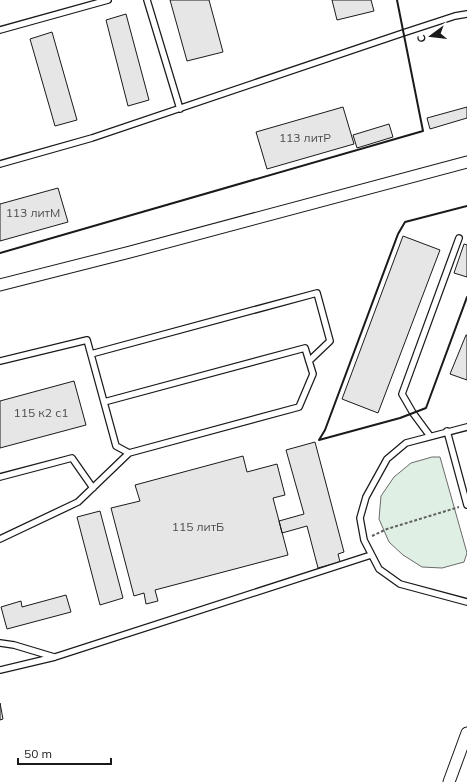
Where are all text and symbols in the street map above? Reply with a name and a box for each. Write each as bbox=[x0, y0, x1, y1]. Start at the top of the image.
north arrow bbox=[411, 16, 451, 56]
text: С bbox=[413, 33, 429, 44]
house number: 113 литР bbox=[279, 130, 331, 145]
house number: 113 литМ bbox=[6, 205, 60, 220]
house number: 115 к2 с1 bbox=[14, 405, 68, 420]
house number: 115 литБ bbox=[172, 519, 224, 534]
scale bar bbox=[18, 740, 111, 766]
text: 50 m bbox=[24, 746, 52, 761]

